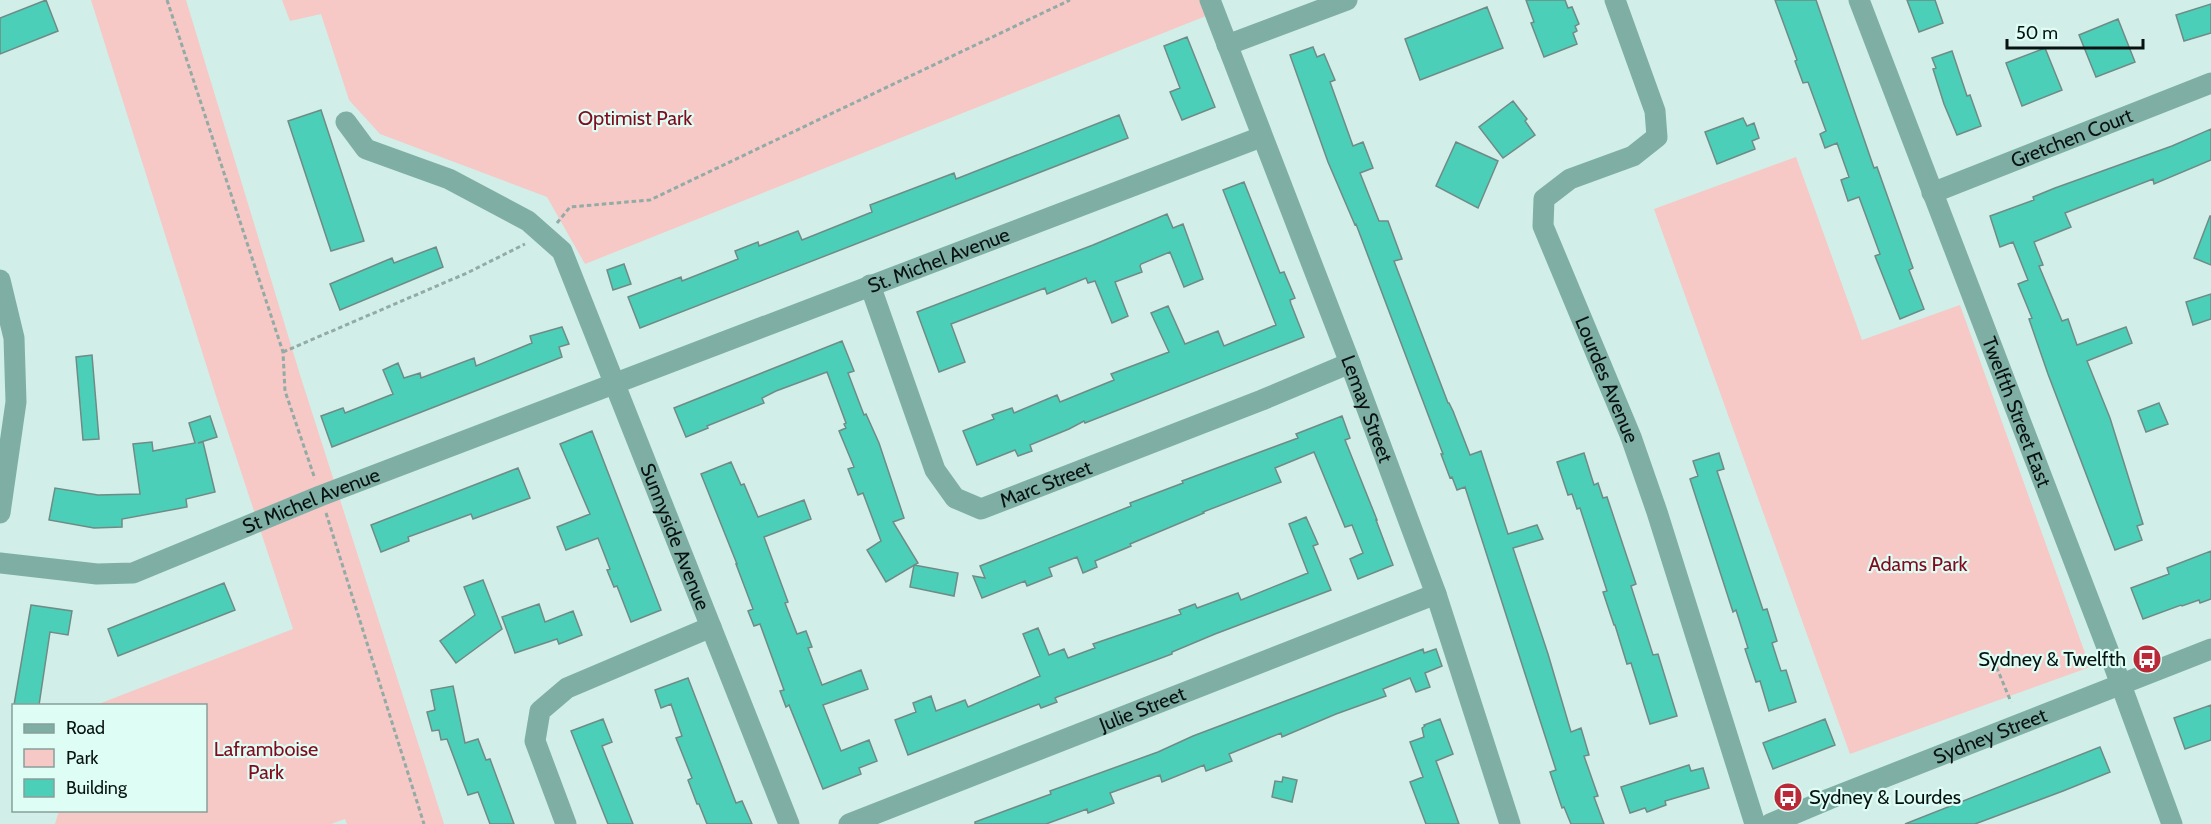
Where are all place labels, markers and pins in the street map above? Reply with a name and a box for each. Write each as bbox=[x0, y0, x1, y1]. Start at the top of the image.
bus stop icon: Sydney & Twelfth bbox=[2131, 643, 2163, 675]
place label: Sydney & Twelfth bbox=[1978, 647, 2126, 671]
bus stop icon: Sydney & Lourdes bbox=[1772, 781, 1804, 813]
place label: Sydney & Lourdes bbox=[1809, 785, 1961, 809]

